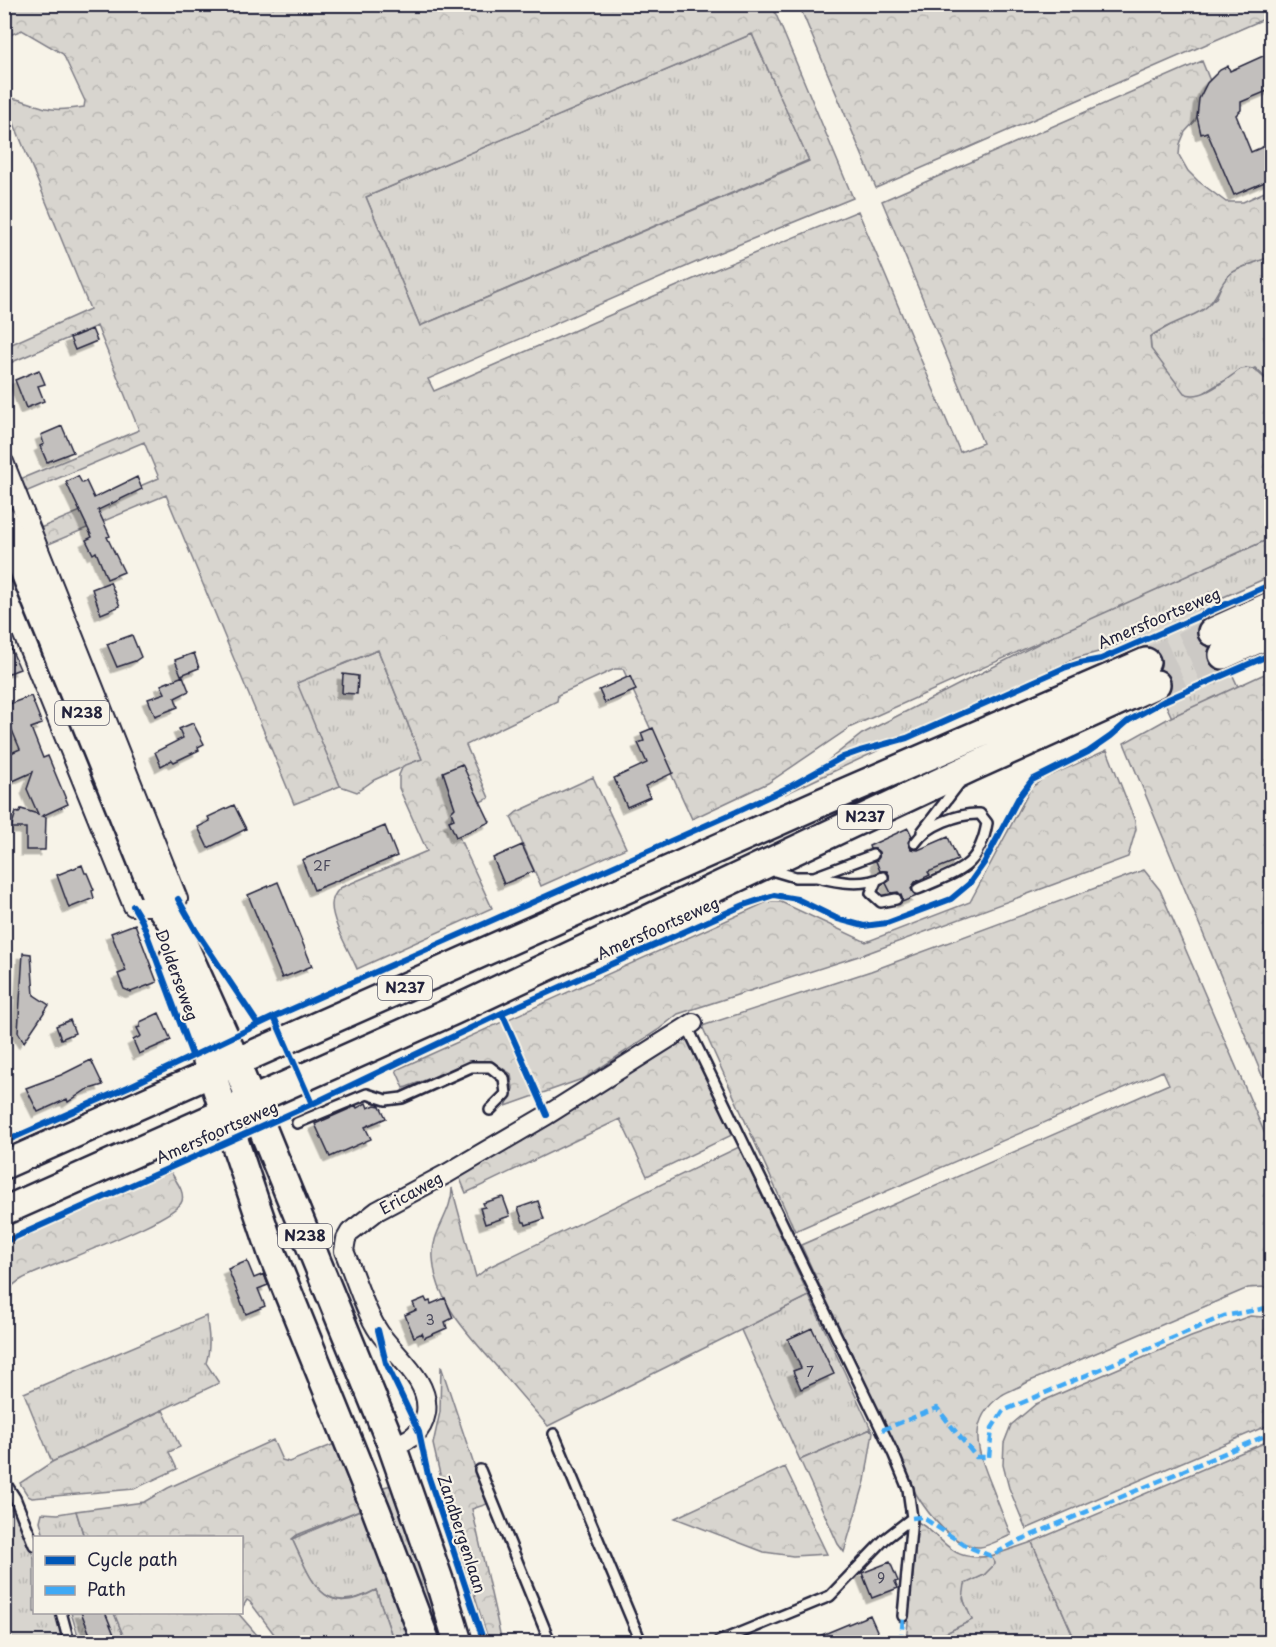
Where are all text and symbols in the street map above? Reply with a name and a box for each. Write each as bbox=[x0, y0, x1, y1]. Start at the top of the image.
street label: Amersfoortseweg bbox=[1093, 580, 1224, 654]
road number: N238 bbox=[55, 701, 109, 725]
road number: N237 bbox=[838, 805, 892, 829]
house number: 2F bbox=[313, 855, 331, 876]
street label: Amersfoortseweg bbox=[593, 889, 723, 965]
street label: Dolderseweg bbox=[150, 925, 206, 1024]
road number: N237 bbox=[378, 976, 432, 1000]
street label: Amersfoortseweg bbox=[152, 1093, 282, 1169]
street label: Ericaweg bbox=[374, 1165, 447, 1219]
road number: N238 bbox=[278, 1224, 332, 1248]
house number: 3 bbox=[425, 1309, 435, 1330]
house number: 7 bbox=[806, 1361, 814, 1382]
street label: Zandbergenlaan bbox=[432, 1471, 493, 1596]
legend bbox=[33, 1536, 243, 1614]
text: Cycle path bbox=[87, 1545, 178, 1572]
house number: 9 bbox=[877, 1567, 885, 1588]
text: Path bbox=[87, 1575, 126, 1602]

